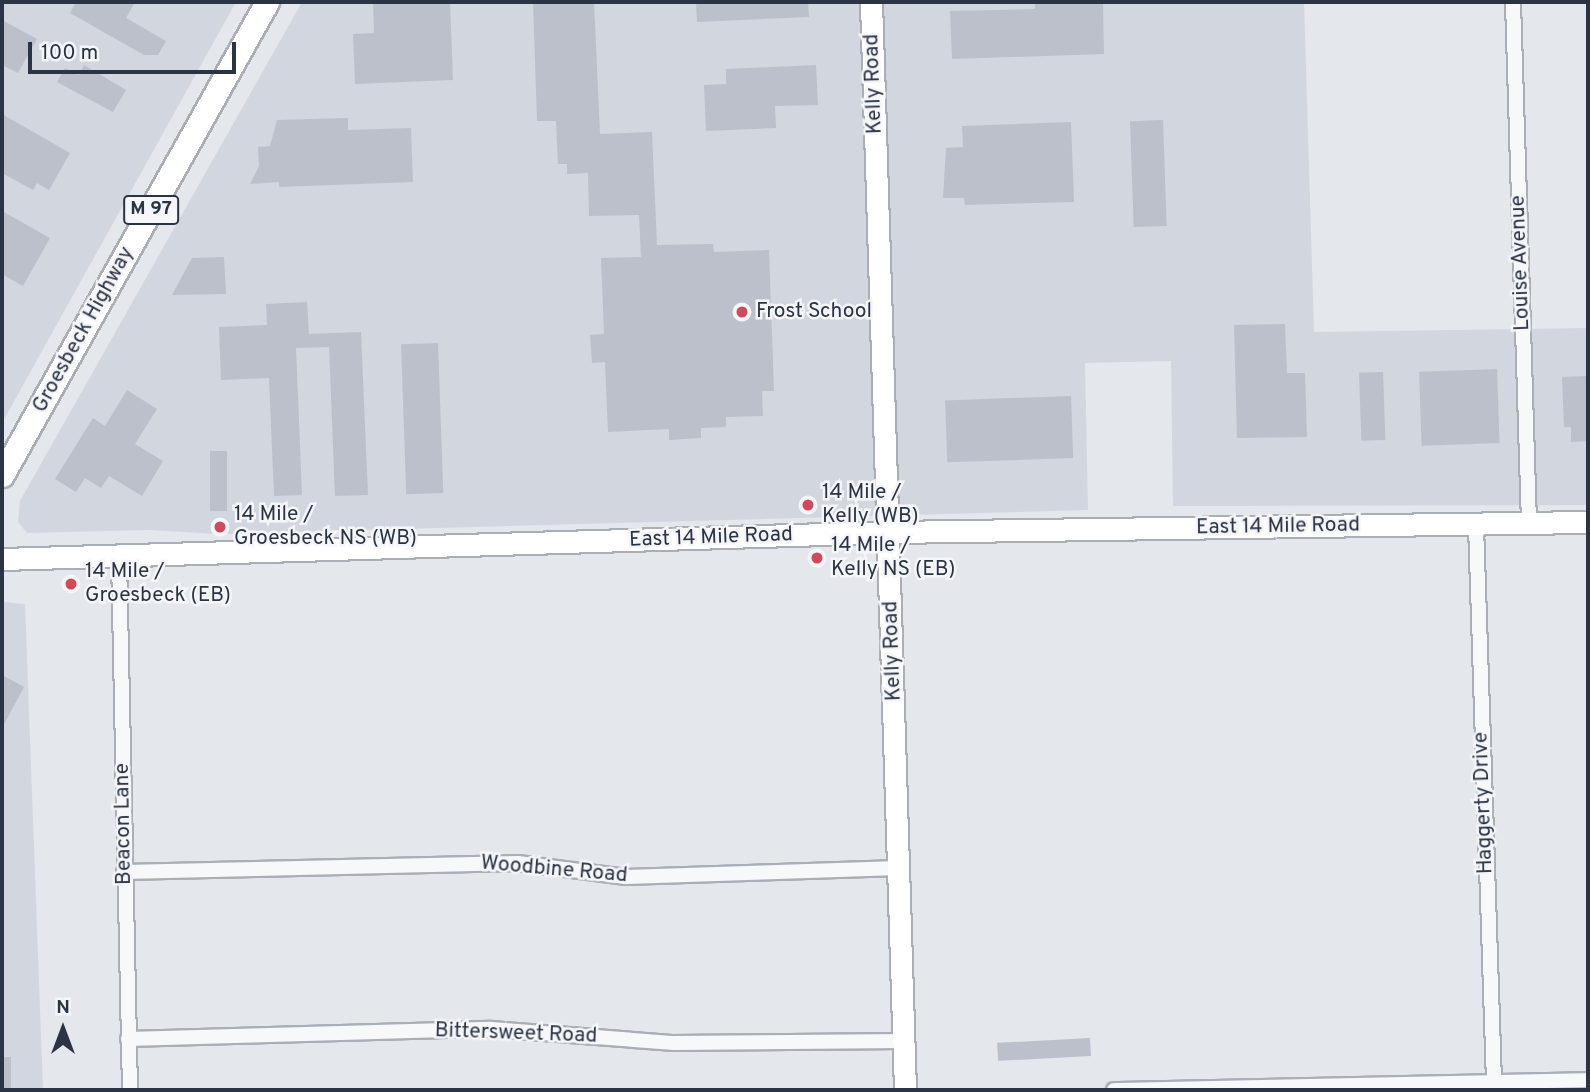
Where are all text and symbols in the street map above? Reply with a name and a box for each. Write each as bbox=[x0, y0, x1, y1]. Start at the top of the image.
scale bar bbox=[32, 28, 240, 72]
street label: Kelly Road bbox=[860, 33, 888, 135]
text: 100 m bbox=[41, 40, 98, 67]
road number: M 97 bbox=[123, 194, 179, 226]
street label: Louise Avenue bbox=[1506, 194, 1536, 332]
street label: Groesbeck Highway bbox=[28, 243, 140, 417]
place label: Frost School bbox=[756, 299, 872, 325]
marker: Frost School bbox=[734, 304, 750, 320]
place label: 14 Mile / Kelly (WB) bbox=[822, 480, 919, 530]
marker: 14 Mile / Kelly (WB) bbox=[800, 497, 816, 513]
place label: 14 Mile / Groesbeck NS (WB) bbox=[234, 502, 417, 552]
street label: East 14 Mile Road bbox=[1196, 513, 1360, 541]
marker: 14 Mile / Groesbeck NS (WB) bbox=[212, 519, 228, 535]
street label: East 14 Mile Road bbox=[629, 523, 793, 553]
place label: 14 Mile / Kelly NS (EB) bbox=[831, 533, 955, 583]
marker: 14 Mile / Kelly NS (EB) bbox=[809, 550, 825, 566]
place label: 14 Mile / Groesbeck (EB) bbox=[85, 559, 231, 609]
marker: 14 Mile / Groesbeck (EB) bbox=[63, 576, 79, 592]
street label: Kelly Road bbox=[879, 600, 907, 702]
street label: Haggerty Drive bbox=[1469, 731, 1499, 875]
street label: Beacon Lane bbox=[110, 763, 138, 885]
street label: Woodbine Road bbox=[480, 851, 628, 889]
north arrow bbox=[28, 994, 98, 1064]
text: N bbox=[56, 996, 70, 1020]
street label: Bittersweet Road bbox=[434, 1019, 598, 1049]

